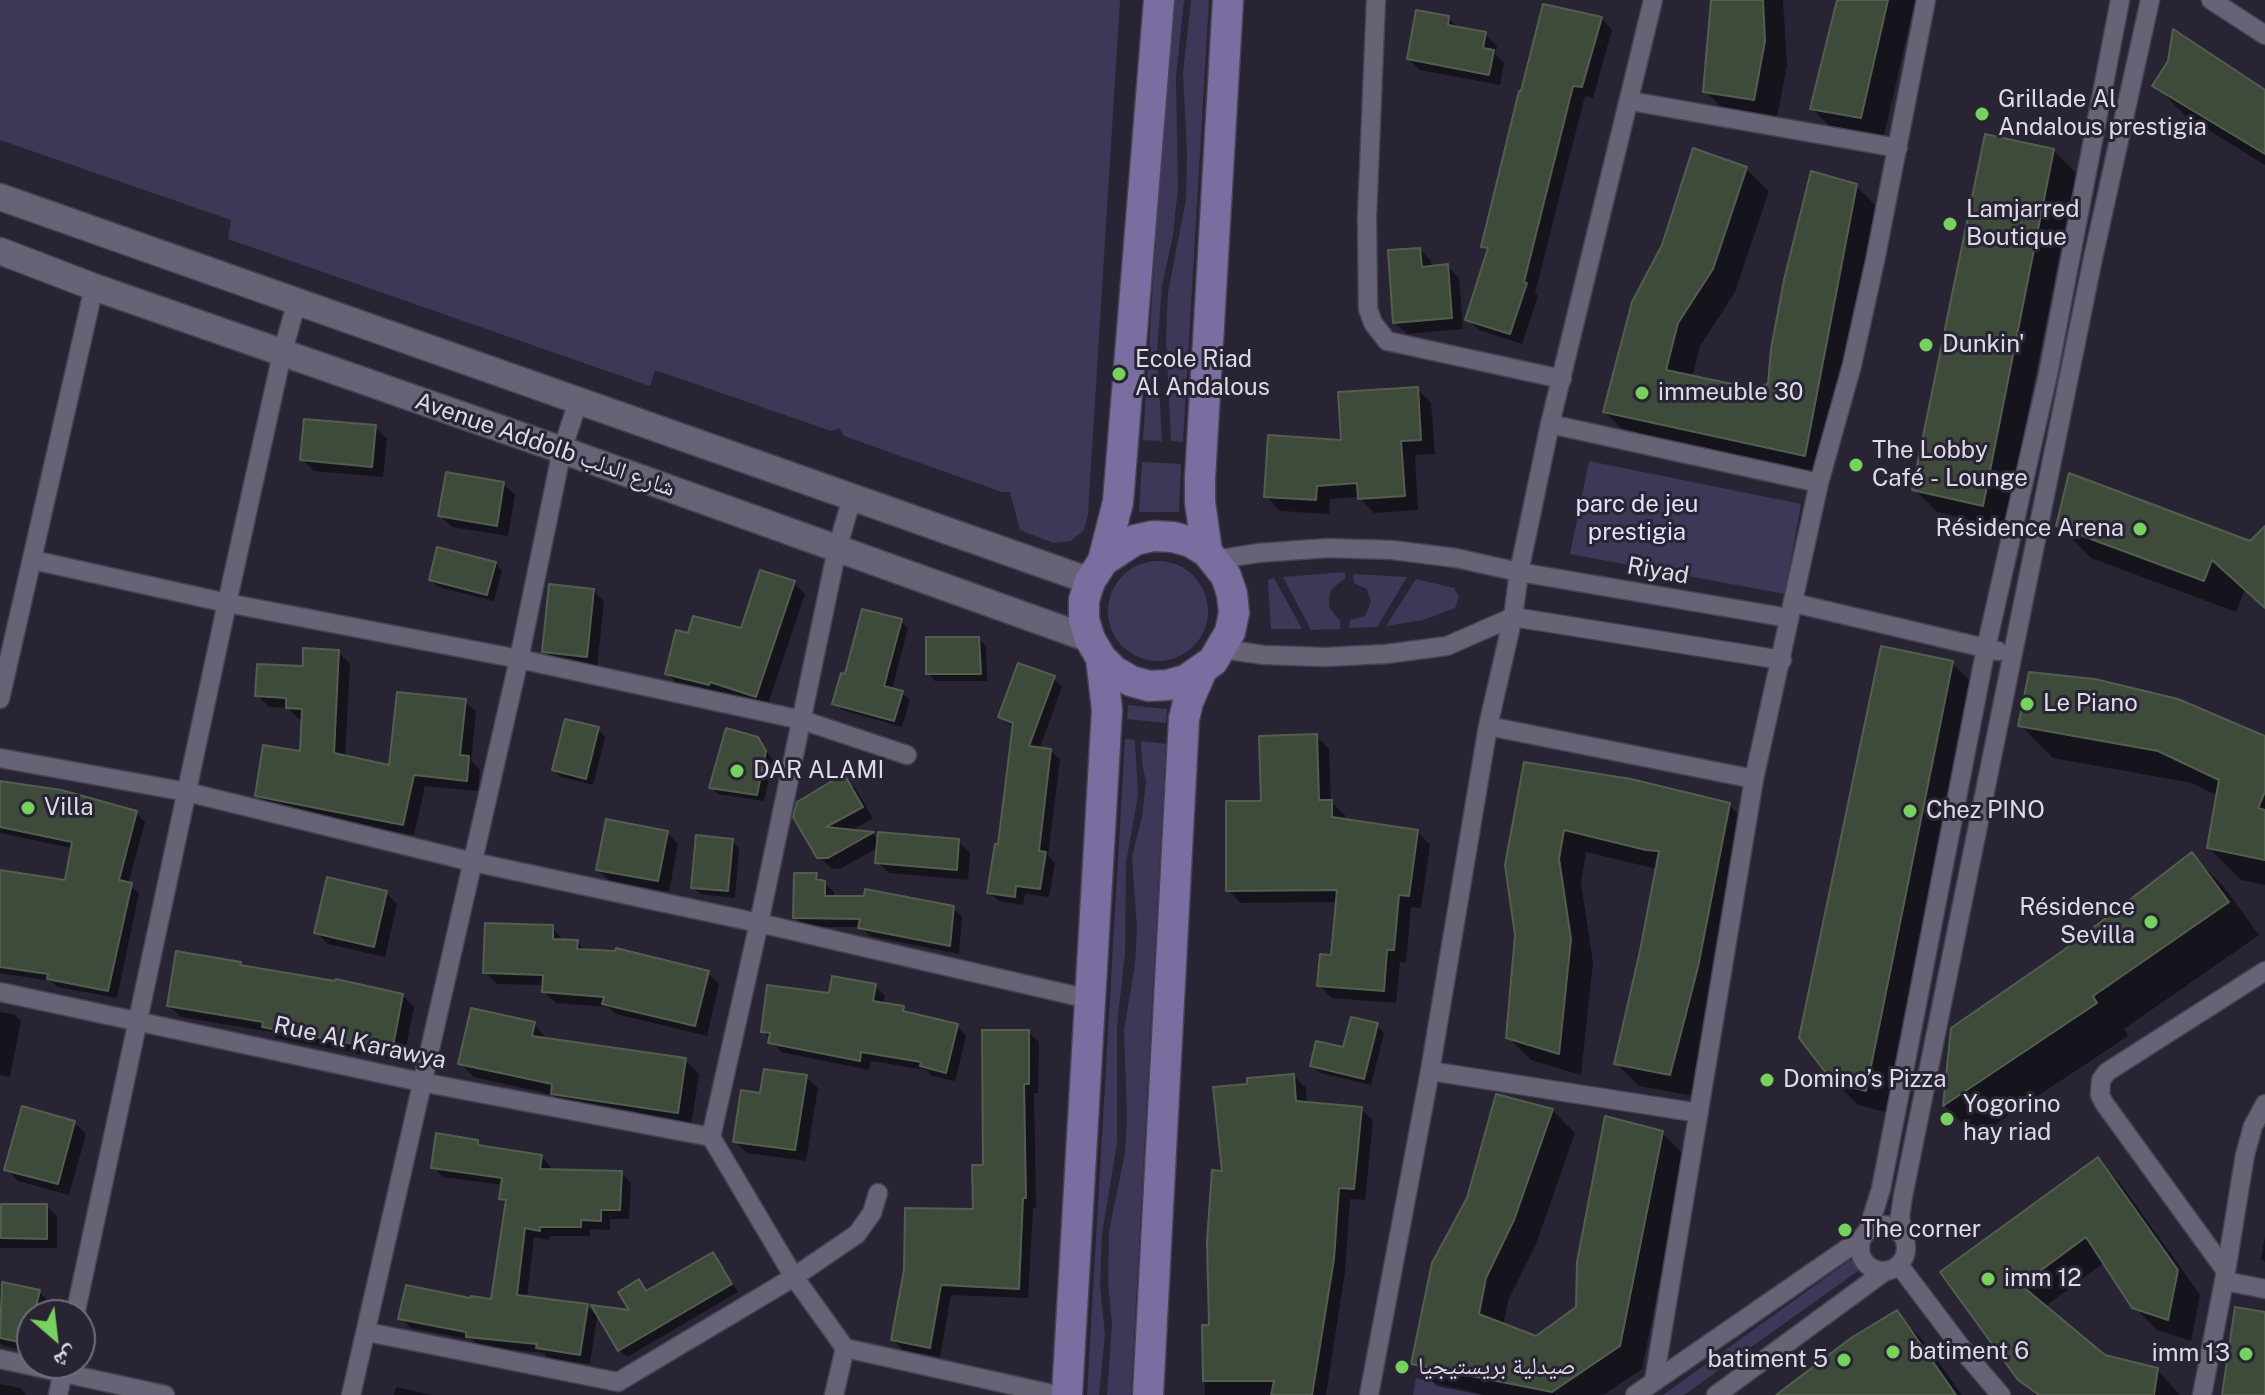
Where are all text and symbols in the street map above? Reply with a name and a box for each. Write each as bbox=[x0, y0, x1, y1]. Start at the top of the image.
place label: Grillade Al Andalous prestigia bbox=[1998, 86, 2207, 142]
marker: Grillade Al Andalous prestigia bbox=[1973, 105, 1991, 123]
place label: Lamjarred Boutique bbox=[1966, 196, 2080, 252]
marker: Lamjarred Boutique bbox=[1941, 215, 1959, 233]
place label: Dunkin' bbox=[1942, 331, 2025, 359]
marker: Dunkin' bbox=[1917, 336, 1935, 354]
place label: Ecole Riad Al Andalous bbox=[1135, 346, 1270, 402]
marker: Ecole Riad Al Andalous bbox=[1110, 365, 1128, 383]
place label: immeuble 30 bbox=[1658, 379, 1803, 407]
marker: immeuble 30 bbox=[1633, 384, 1651, 402]
street label: Avenue Addolb شارع الدلب bbox=[411, 387, 679, 503]
place label: The Lobby Café - Lounge bbox=[1872, 437, 2028, 493]
marker: The Lobby Café - Lounge bbox=[1847, 456, 1865, 474]
park label: parc de jeu prestigia bbox=[1575, 491, 1699, 547]
place label: Résidence Arena bbox=[1936, 515, 2124, 543]
marker: Résidence Arena bbox=[2131, 520, 2149, 538]
street label: Riyad bbox=[1625, 551, 1691, 591]
place label: Le Piano bbox=[2043, 690, 2138, 718]
marker: Le Piano bbox=[2018, 695, 2036, 713]
place label: DAR ALAMI bbox=[753, 757, 884, 785]
marker: DAR ALAMI bbox=[728, 762, 746, 780]
place label: Villa bbox=[44, 794, 94, 822]
place label: Chez PINO bbox=[1926, 797, 2045, 825]
marker: Villa bbox=[19, 799, 37, 817]
marker: Chez PINO bbox=[1901, 802, 1919, 820]
place label: Résidence Sevilla bbox=[2019, 894, 2135, 950]
marker: Résidence Sevilla bbox=[2142, 913, 2160, 931]
street label: Rue Al Karawya bbox=[271, 1011, 449, 1075]
place label: Domino’s Pizza bbox=[1783, 1066, 1946, 1094]
marker: Domino’s Pizza bbox=[1758, 1071, 1776, 1089]
place label: Yogorino hay riad bbox=[1963, 1091, 2061, 1147]
marker: Yogorino hay riad bbox=[1938, 1110, 1956, 1128]
place label: The corner bbox=[1861, 1216, 1981, 1244]
marker: The corner bbox=[1836, 1221, 1854, 1239]
place label: imm 12 bbox=[2004, 1265, 2082, 1293]
marker: imm 12 bbox=[1979, 1270, 1997, 1288]
north arrow bbox=[16, 1299, 96, 1379]
place label: batiment 6 bbox=[1909, 1338, 2029, 1366]
place label: imm 13 bbox=[2152, 1340, 2230, 1368]
text: ش bbox=[50, 1341, 83, 1375]
marker: batiment 6 bbox=[1884, 1343, 1902, 1361]
marker: imm 13 bbox=[2237, 1345, 2255, 1363]
place label: batiment 5 bbox=[1707, 1346, 1828, 1374]
marker: batiment 5 bbox=[1835, 1351, 1853, 1369]
place label: صيدلية بريستيجيا bbox=[1418, 1353, 1576, 1381]
marker: صيدلية بريستيجيا bbox=[1393, 1358, 1411, 1376]

